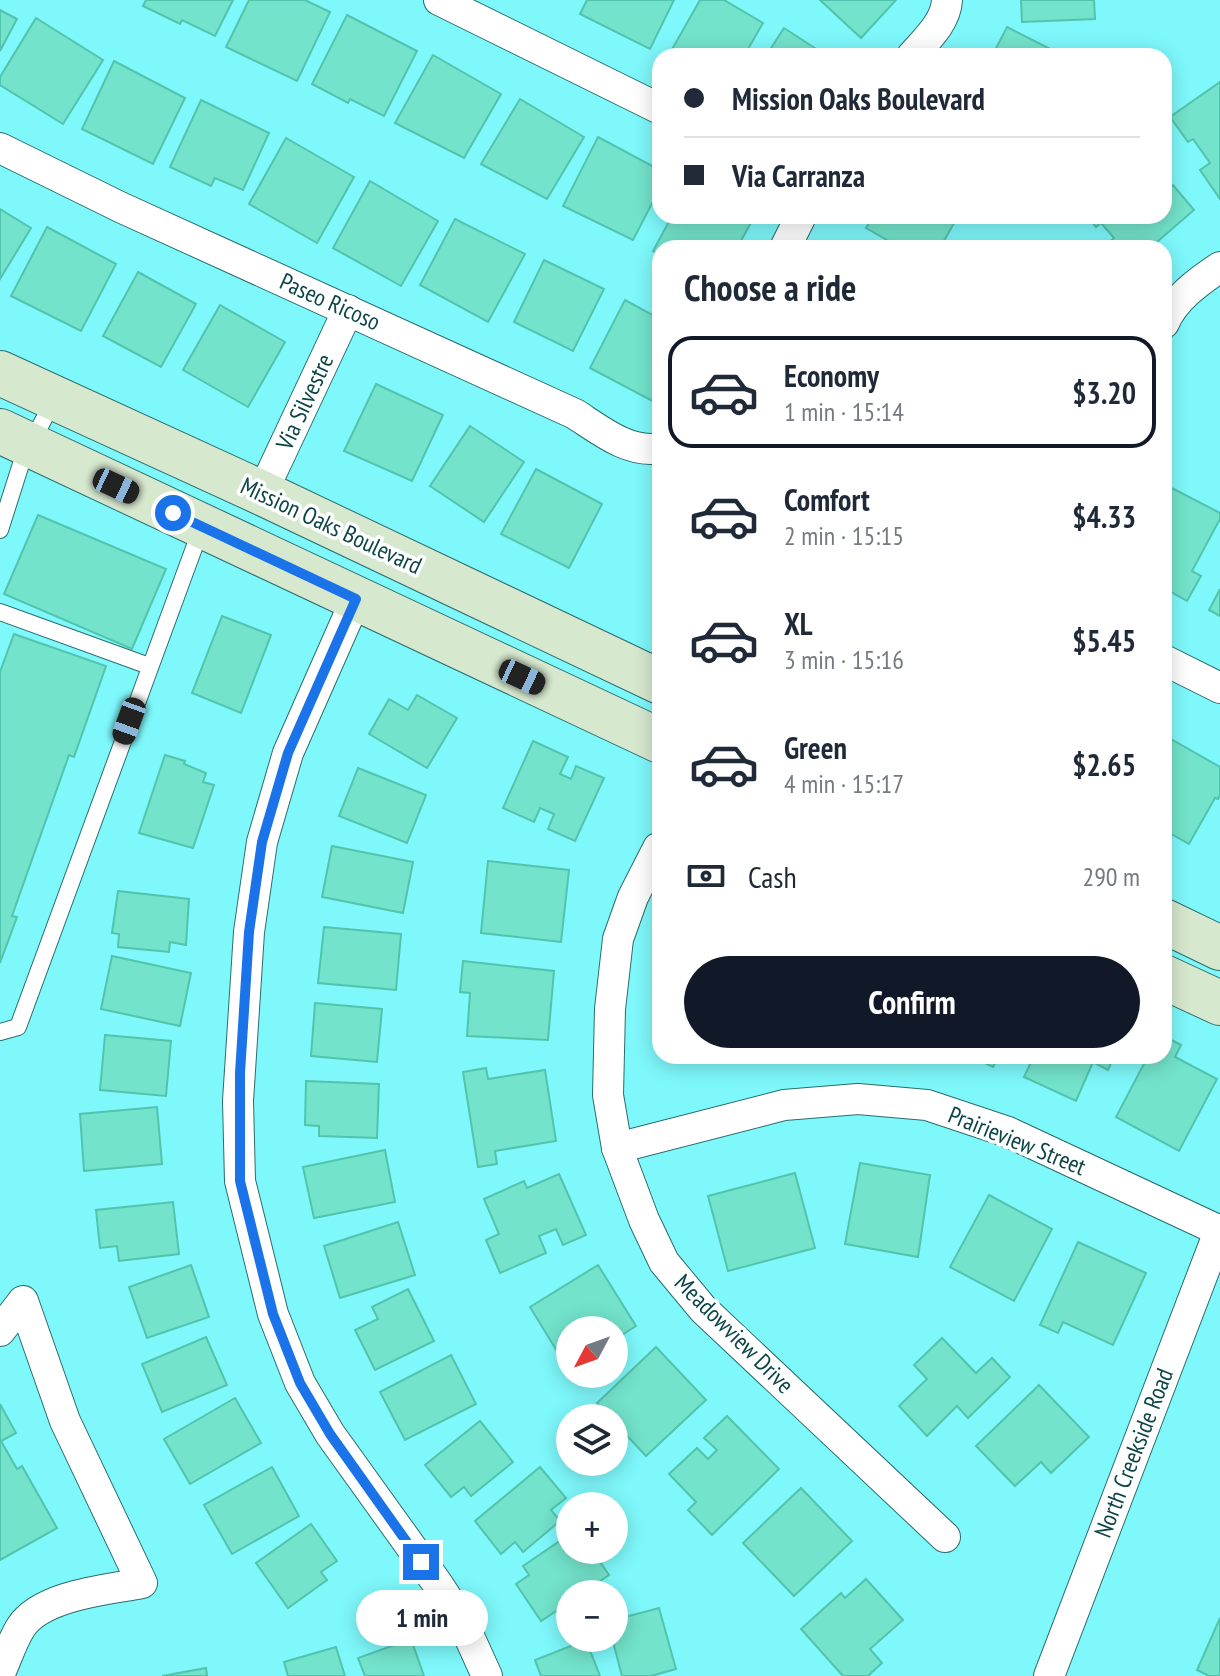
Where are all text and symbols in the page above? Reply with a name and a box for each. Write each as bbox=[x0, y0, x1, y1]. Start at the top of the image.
text: Mission Oaks Boulevard bbox=[732, 79, 985, 118]
text: Via Carranza bbox=[732, 156, 865, 195]
text: Choose a ride bbox=[684, 264, 856, 311]
street label: Paseo Ricoso bbox=[275, 266, 385, 337]
street label: Via Silvestre bbox=[268, 349, 340, 456]
icon: car bbox=[688, 356, 760, 428]
text: Economy bbox=[784, 356, 879, 395]
text: $3.20 bbox=[1072, 373, 1136, 412]
text: 1 min · 15:14 bbox=[784, 395, 904, 428]
car bbox=[89, 465, 143, 507]
street label: Mission Oaks Boulevard bbox=[236, 470, 427, 581]
icon: car bbox=[688, 480, 760, 552]
text: Comfort bbox=[784, 480, 870, 519]
route start bbox=[155, 495, 191, 531]
text: $4.33 bbox=[1072, 497, 1136, 536]
text: 2 min · 15:15 bbox=[784, 519, 904, 552]
icon: car bbox=[688, 604, 760, 676]
text: XL bbox=[784, 604, 813, 643]
text: $5.45 bbox=[1072, 621, 1136, 660]
text: 3 min · 15:16 bbox=[784, 643, 904, 676]
car bbox=[495, 656, 549, 698]
car bbox=[110, 694, 148, 748]
icon: car bbox=[688, 728, 760, 800]
text: Green bbox=[784, 728, 847, 767]
text: $2.65 bbox=[1072, 745, 1136, 784]
text: 4 min · 15:17 bbox=[784, 767, 904, 800]
icon: cash bbox=[684, 854, 728, 898]
text: Cash bbox=[748, 857, 797, 896]
text: 290 m bbox=[1082, 860, 1140, 893]
button: Confirm bbox=[684, 956, 1140, 1048]
street label: Prairieview Street bbox=[944, 1099, 1091, 1182]
street label: Meadowview Drive bbox=[668, 1267, 801, 1400]
north arrow bbox=[556, 1316, 628, 1388]
map controls bbox=[556, 1316, 628, 1652]
street label: North Creekside Road bbox=[1087, 1364, 1180, 1542]
button: layers bbox=[556, 1404, 628, 1476]
button: + bbox=[556, 1492, 628, 1564]
route end bbox=[403, 1544, 439, 1580]
button: − bbox=[556, 1580, 628, 1652]
callout: 1 min bbox=[355, 1590, 487, 1646]
text: 1 min bbox=[396, 1601, 448, 1634]

